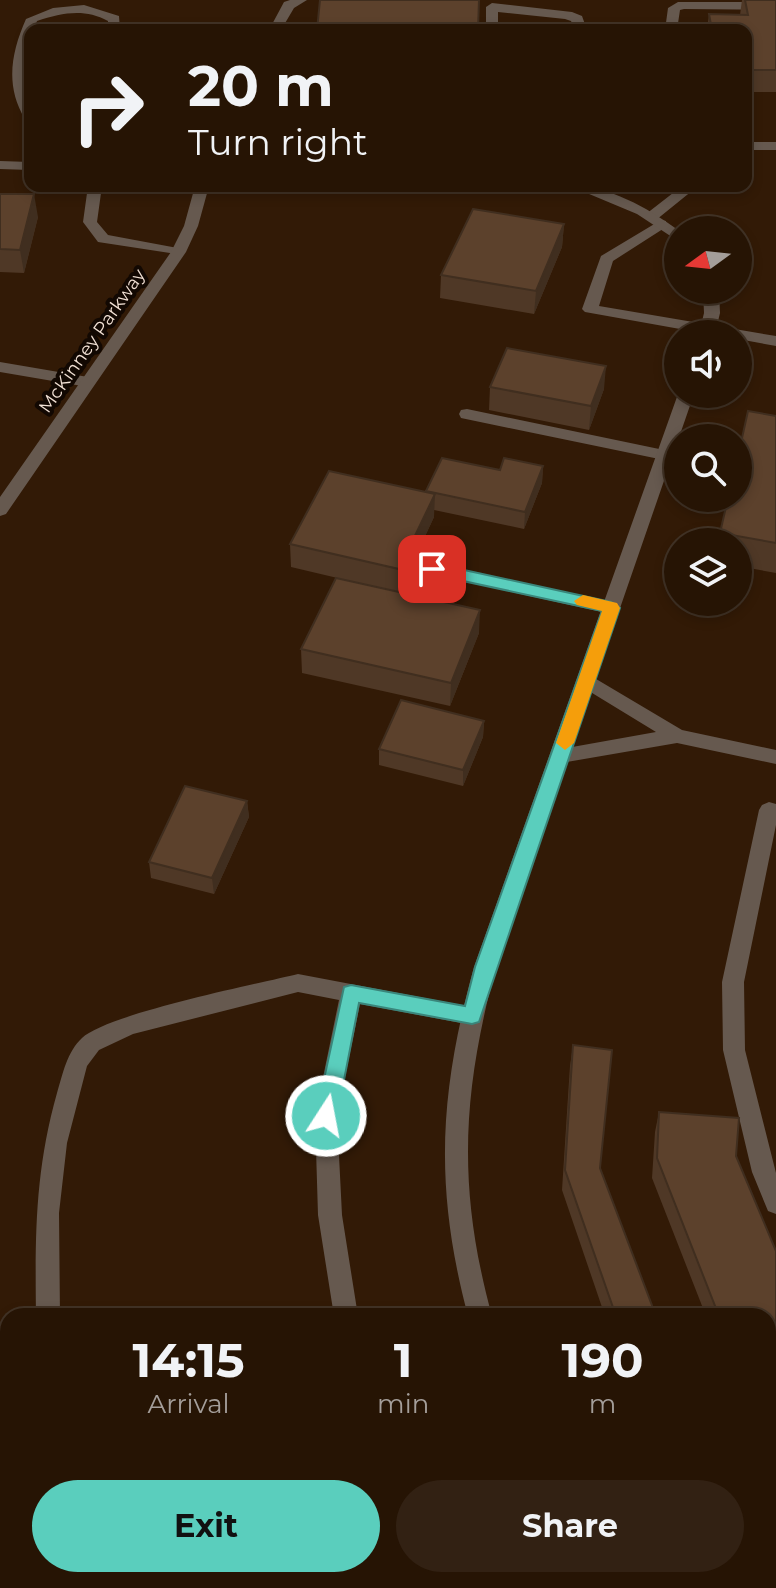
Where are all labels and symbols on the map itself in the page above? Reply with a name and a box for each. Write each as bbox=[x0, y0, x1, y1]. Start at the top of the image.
north arrow bbox=[664, 216, 752, 304]
street label: McKinney Parkway bbox=[34, 265, 150, 417]
pin bbox=[398, 535, 466, 603]
position arrow bbox=[284, 1074, 368, 1158]

